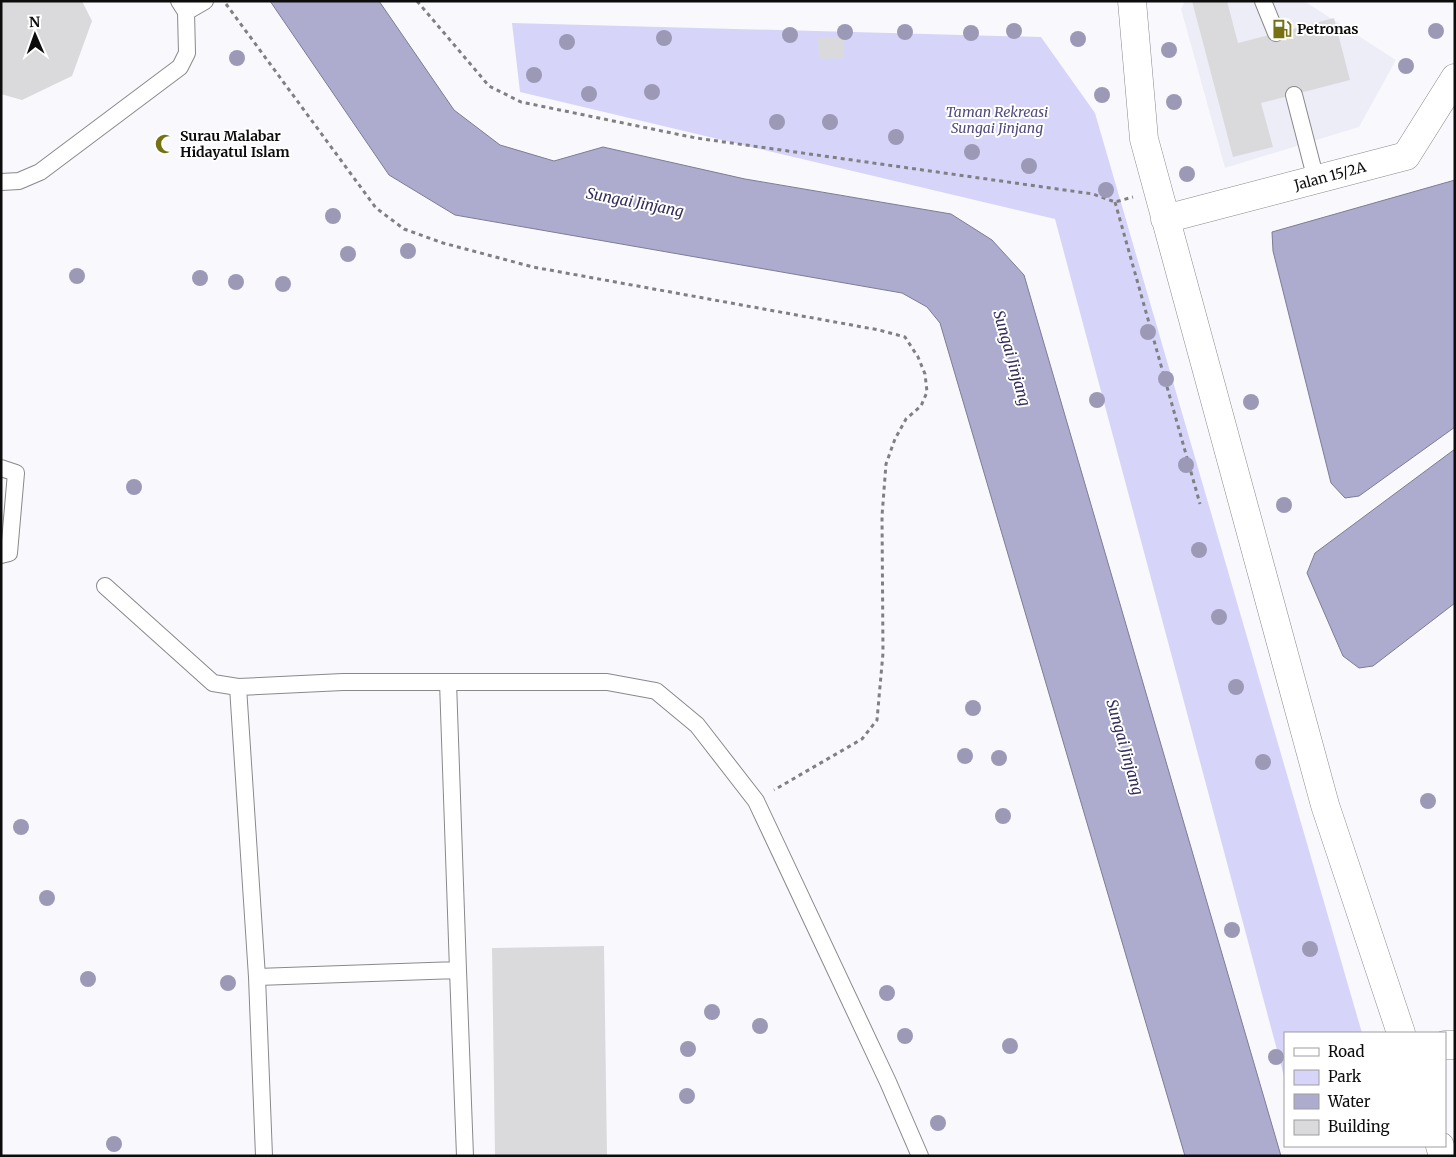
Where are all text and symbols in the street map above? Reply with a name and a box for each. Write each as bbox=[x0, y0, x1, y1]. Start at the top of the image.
north arrow bbox=[10, 10, 60, 60]
text: N bbox=[29, 13, 40, 31]
fuel station icon: Petronas bbox=[1271, 18, 1293, 40]
place label: Petronas bbox=[1297, 20, 1359, 38]
park label: Taman Rekreasi Sungai Jinjang bbox=[946, 103, 1048, 137]
place label: Surau Malabar Hidayatul Islam bbox=[180, 127, 290, 161]
mosque icon: Surau Malabar Hidayatul Islam bbox=[154, 133, 176, 155]
street label: Jalan 15/2A bbox=[1291, 158, 1368, 194]
water label: Sungai Jinjang bbox=[585, 183, 685, 221]
water label: Sungai Jinjang bbox=[989, 308, 1035, 408]
water label: Sungai Jinjang bbox=[1102, 697, 1148, 797]
legend bbox=[1284, 1032, 1446, 1147]
text: Road bbox=[1328, 1042, 1364, 1061]
text: Park bbox=[1328, 1067, 1362, 1086]
text: Water bbox=[1327, 1092, 1371, 1111]
text: Building bbox=[1328, 1117, 1390, 1136]

